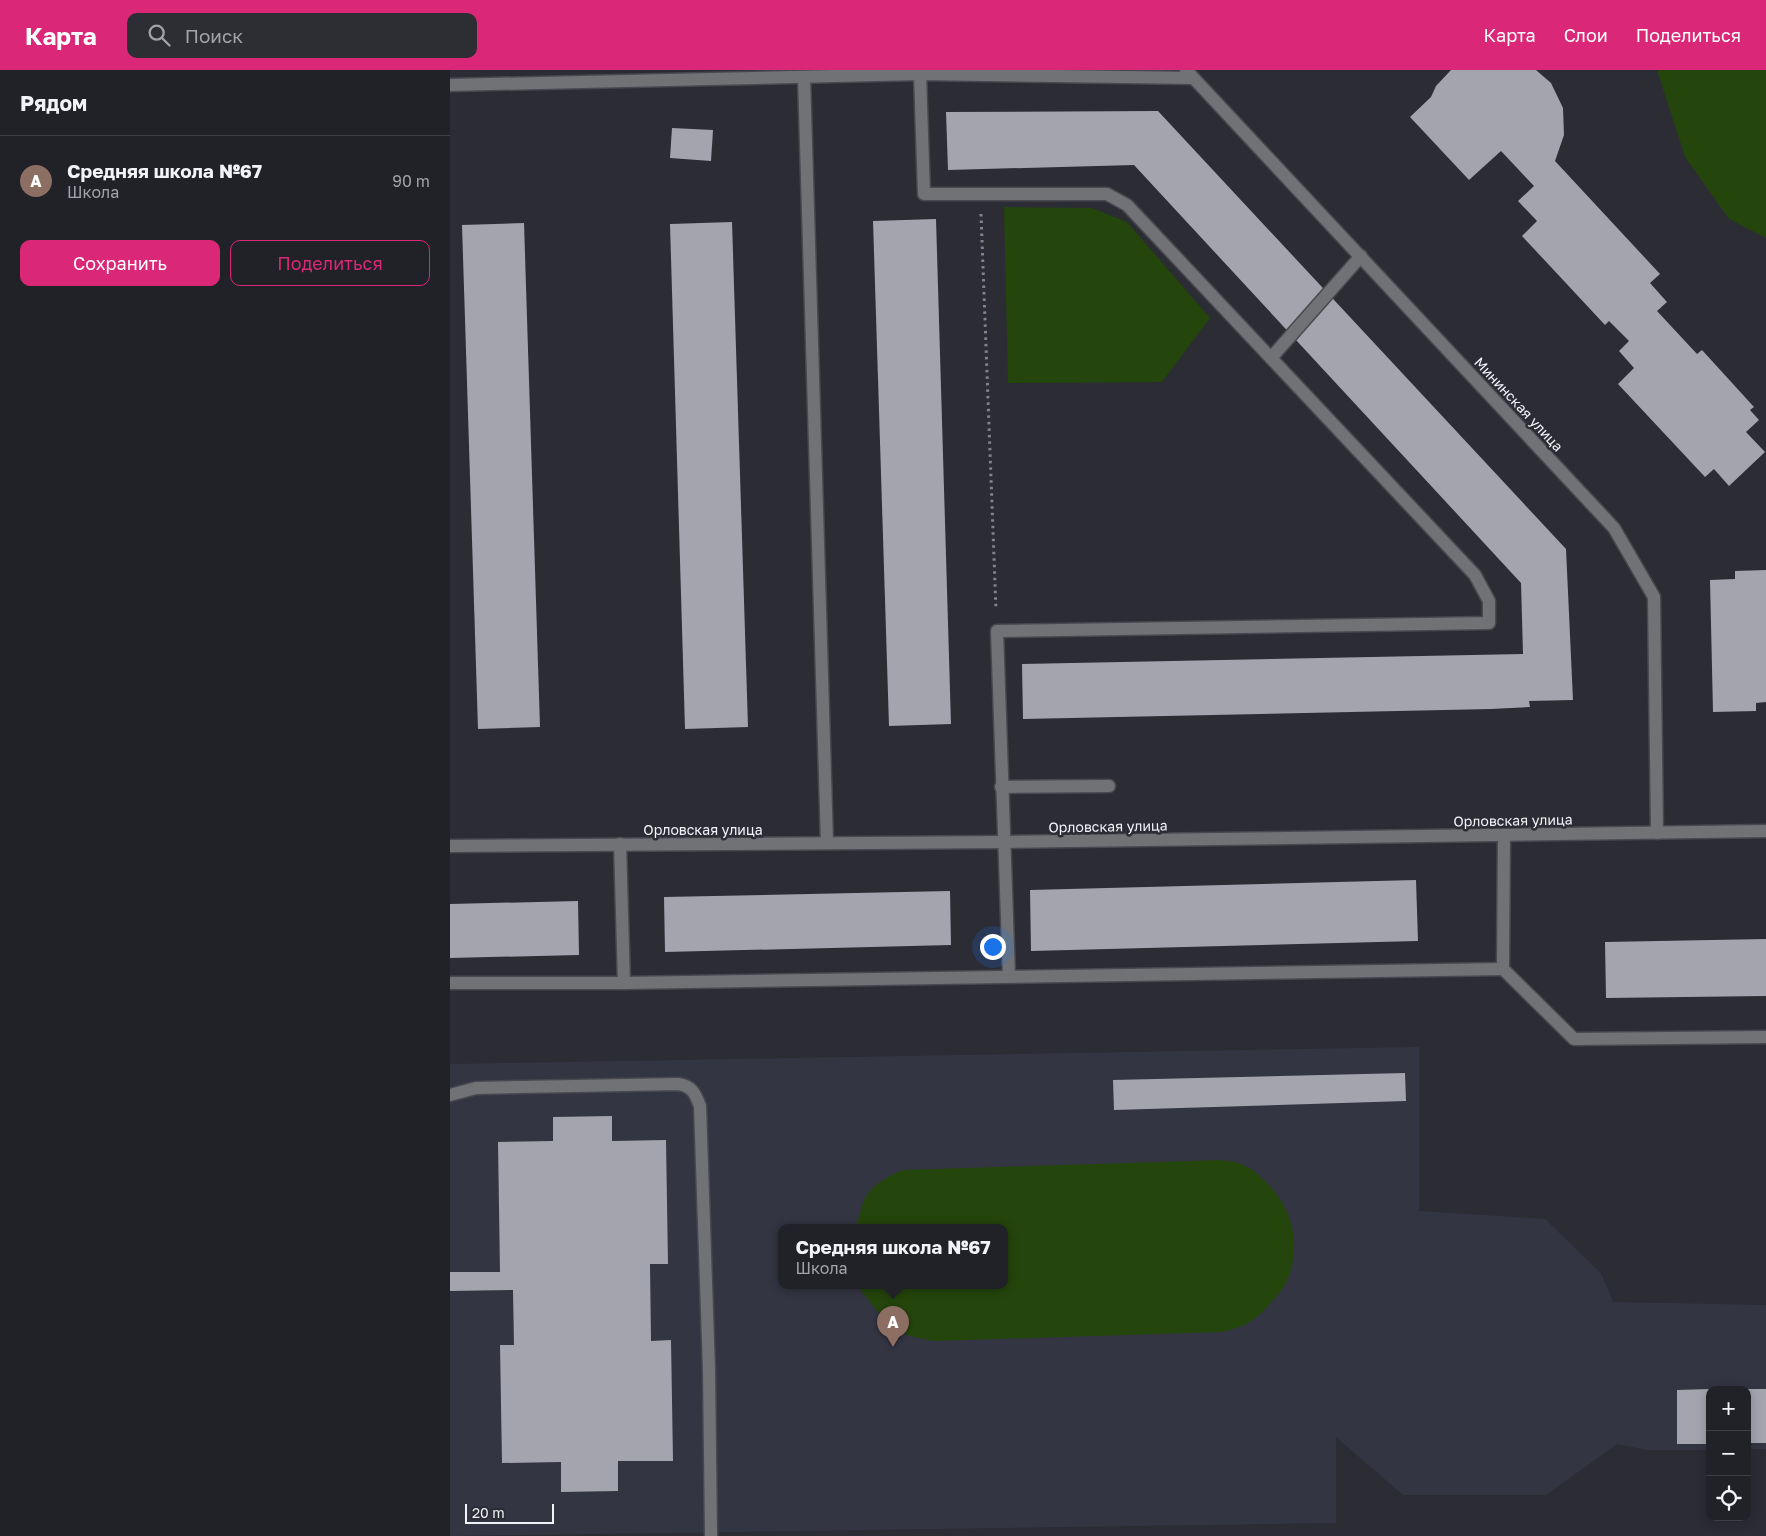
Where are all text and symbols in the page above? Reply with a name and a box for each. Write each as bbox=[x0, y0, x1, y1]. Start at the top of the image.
search box bbox=[127, 13, 477, 58]
text: Карта bbox=[25, 21, 97, 50]
icon: search bbox=[145, 21, 173, 49]
text: Поиск bbox=[185, 24, 243, 47]
text: Карта bbox=[1484, 24, 1536, 46]
text: Слои bbox=[1564, 24, 1608, 46]
text: Поделиться bbox=[1636, 24, 1741, 46]
text: Рядом bbox=[20, 90, 87, 116]
text: Средняя школа №67 bbox=[67, 159, 262, 182]
text: A bbox=[30, 171, 42, 191]
text: 90 m bbox=[392, 171, 430, 191]
text: Школа bbox=[67, 182, 119, 202]
button: Сохранить bbox=[20, 240, 220, 286]
button: Поделиться bbox=[230, 240, 430, 286]
street label: Мининская улица bbox=[1471, 354, 1567, 454]
street label: Орловская улица bbox=[1453, 810, 1573, 830]
street label: Орловская улица bbox=[1048, 816, 1168, 836]
street label: Орловская улица bbox=[643, 821, 763, 838]
your location bbox=[980, 934, 1006, 960]
popup bbox=[778, 1224, 1008, 1289]
text: Средняя школа №67 bbox=[795, 1235, 991, 1258]
text: Школа bbox=[795, 1258, 848, 1278]
pin: A bbox=[877, 1306, 909, 1347]
map controls bbox=[1706, 1386, 1751, 1521]
button: + bbox=[1706, 1386, 1751, 1431]
button: − bbox=[1706, 1431, 1751, 1476]
button: locate bbox=[1706, 1476, 1751, 1521]
scale bar bbox=[465, 1501, 554, 1524]
text: 20 m bbox=[472, 1504, 505, 1521]

